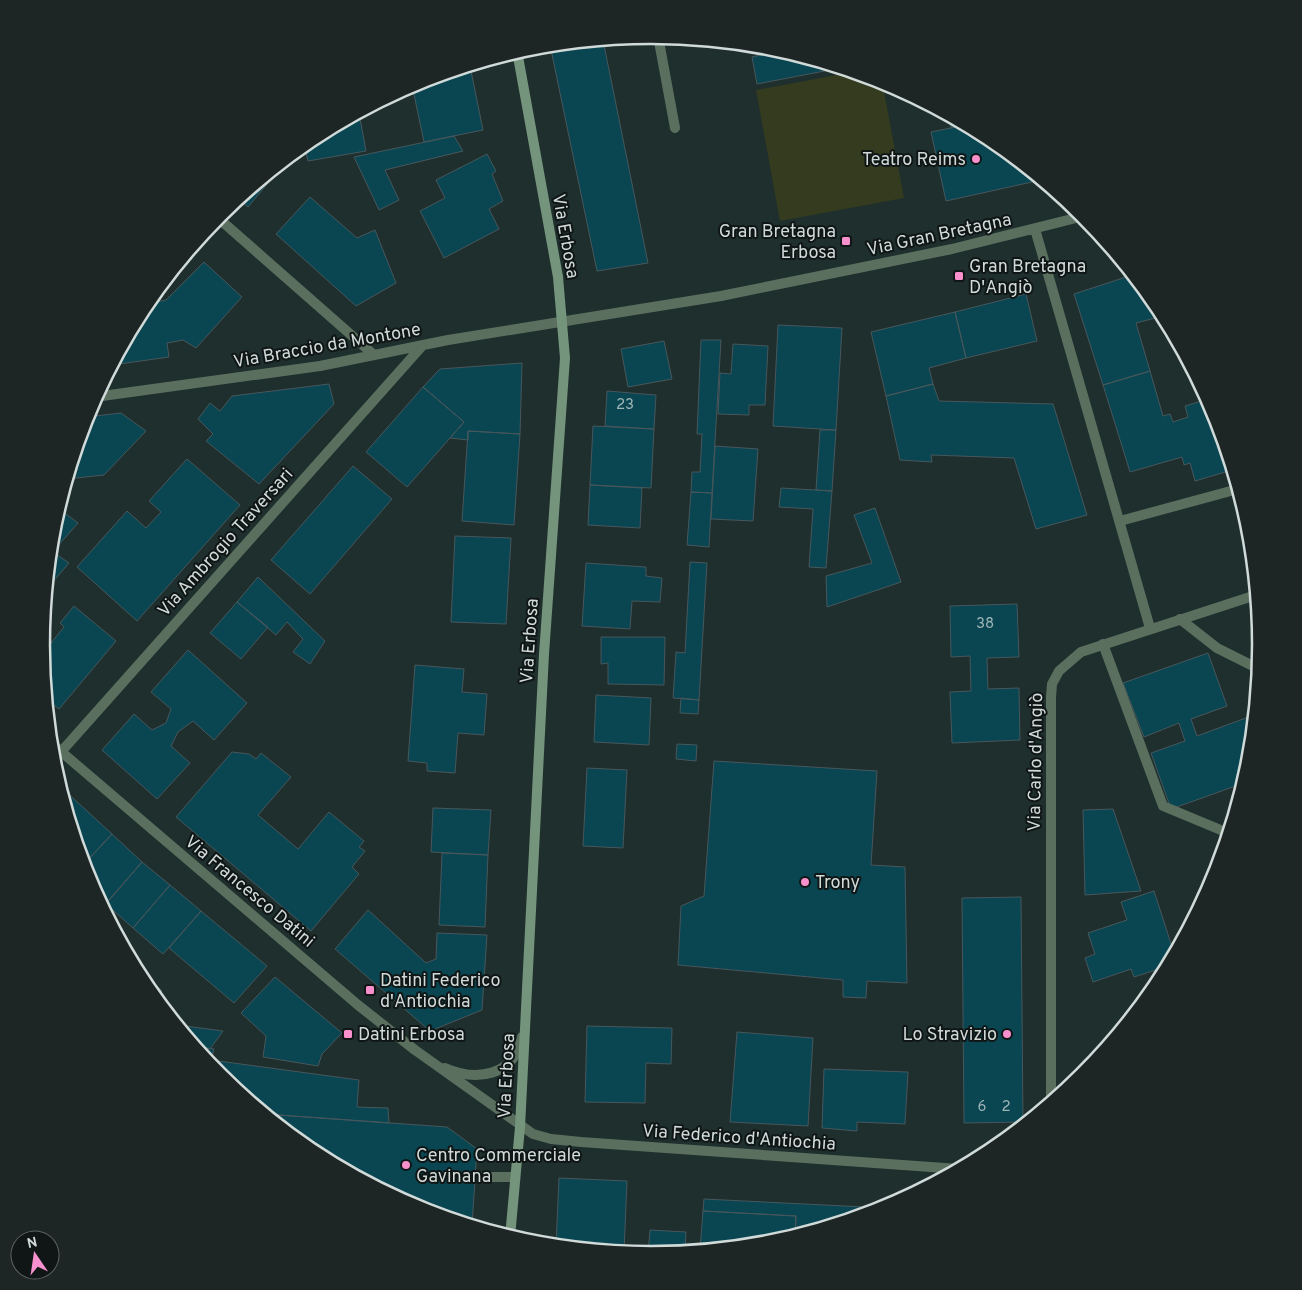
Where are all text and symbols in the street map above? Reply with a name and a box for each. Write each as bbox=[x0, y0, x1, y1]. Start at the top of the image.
place label: Teatro Reims bbox=[862, 149, 966, 172]
marker: Teatro Reims bbox=[970, 153, 982, 165]
street label: Via Erbosa bbox=[546, 192, 583, 280]
street label: Via Gran Bretagna bbox=[865, 209, 1014, 262]
place label: Gran Bretagna Erbosa bbox=[719, 221, 836, 265]
marker: Gran Bretagna Erbosa bbox=[840, 235, 852, 247]
place label: Gran Bretagna D'Angiò bbox=[969, 256, 1086, 300]
marker: Gran Bretagna D'Angiò bbox=[953, 270, 965, 282]
street label: Via Braccio da Montone bbox=[232, 319, 423, 374]
house number: 23 bbox=[616, 396, 634, 415]
street label: Via Ambrogio Traversari bbox=[153, 464, 299, 622]
street label: Via Erbosa bbox=[516, 598, 545, 685]
house number: 38 bbox=[976, 615, 994, 634]
street label: Via Carlo d'Angiò bbox=[1024, 693, 1049, 832]
street label: Via Francesco Datini bbox=[179, 831, 319, 953]
place label: Trony bbox=[815, 872, 860, 895]
marker: Trony bbox=[799, 876, 811, 888]
place label: Datini Federico d'Antiochia bbox=[380, 970, 500, 1014]
marker: Datini Federico d'Antiochia bbox=[364, 984, 376, 996]
place label: Datini Erbosa bbox=[358, 1024, 465, 1047]
place label: Lo Stravizio bbox=[902, 1024, 997, 1047]
marker: Datini Erbosa bbox=[342, 1028, 354, 1040]
marker: Lo Stravizio bbox=[1001, 1028, 1013, 1040]
street label: Via Erbosa bbox=[494, 1033, 521, 1119]
house number: 6 bbox=[978, 1098, 987, 1117]
house number: 2 bbox=[1001, 1098, 1011, 1117]
street label: Via Federico d'Antiochia bbox=[641, 1120, 837, 1157]
place label: Centro Commerciale Gavinana bbox=[416, 1145, 581, 1189]
marker: Centro Commerciale Gavinana bbox=[400, 1159, 412, 1171]
north arrow bbox=[10, 1230, 60, 1280]
text: N bbox=[26, 1234, 39, 1253]

